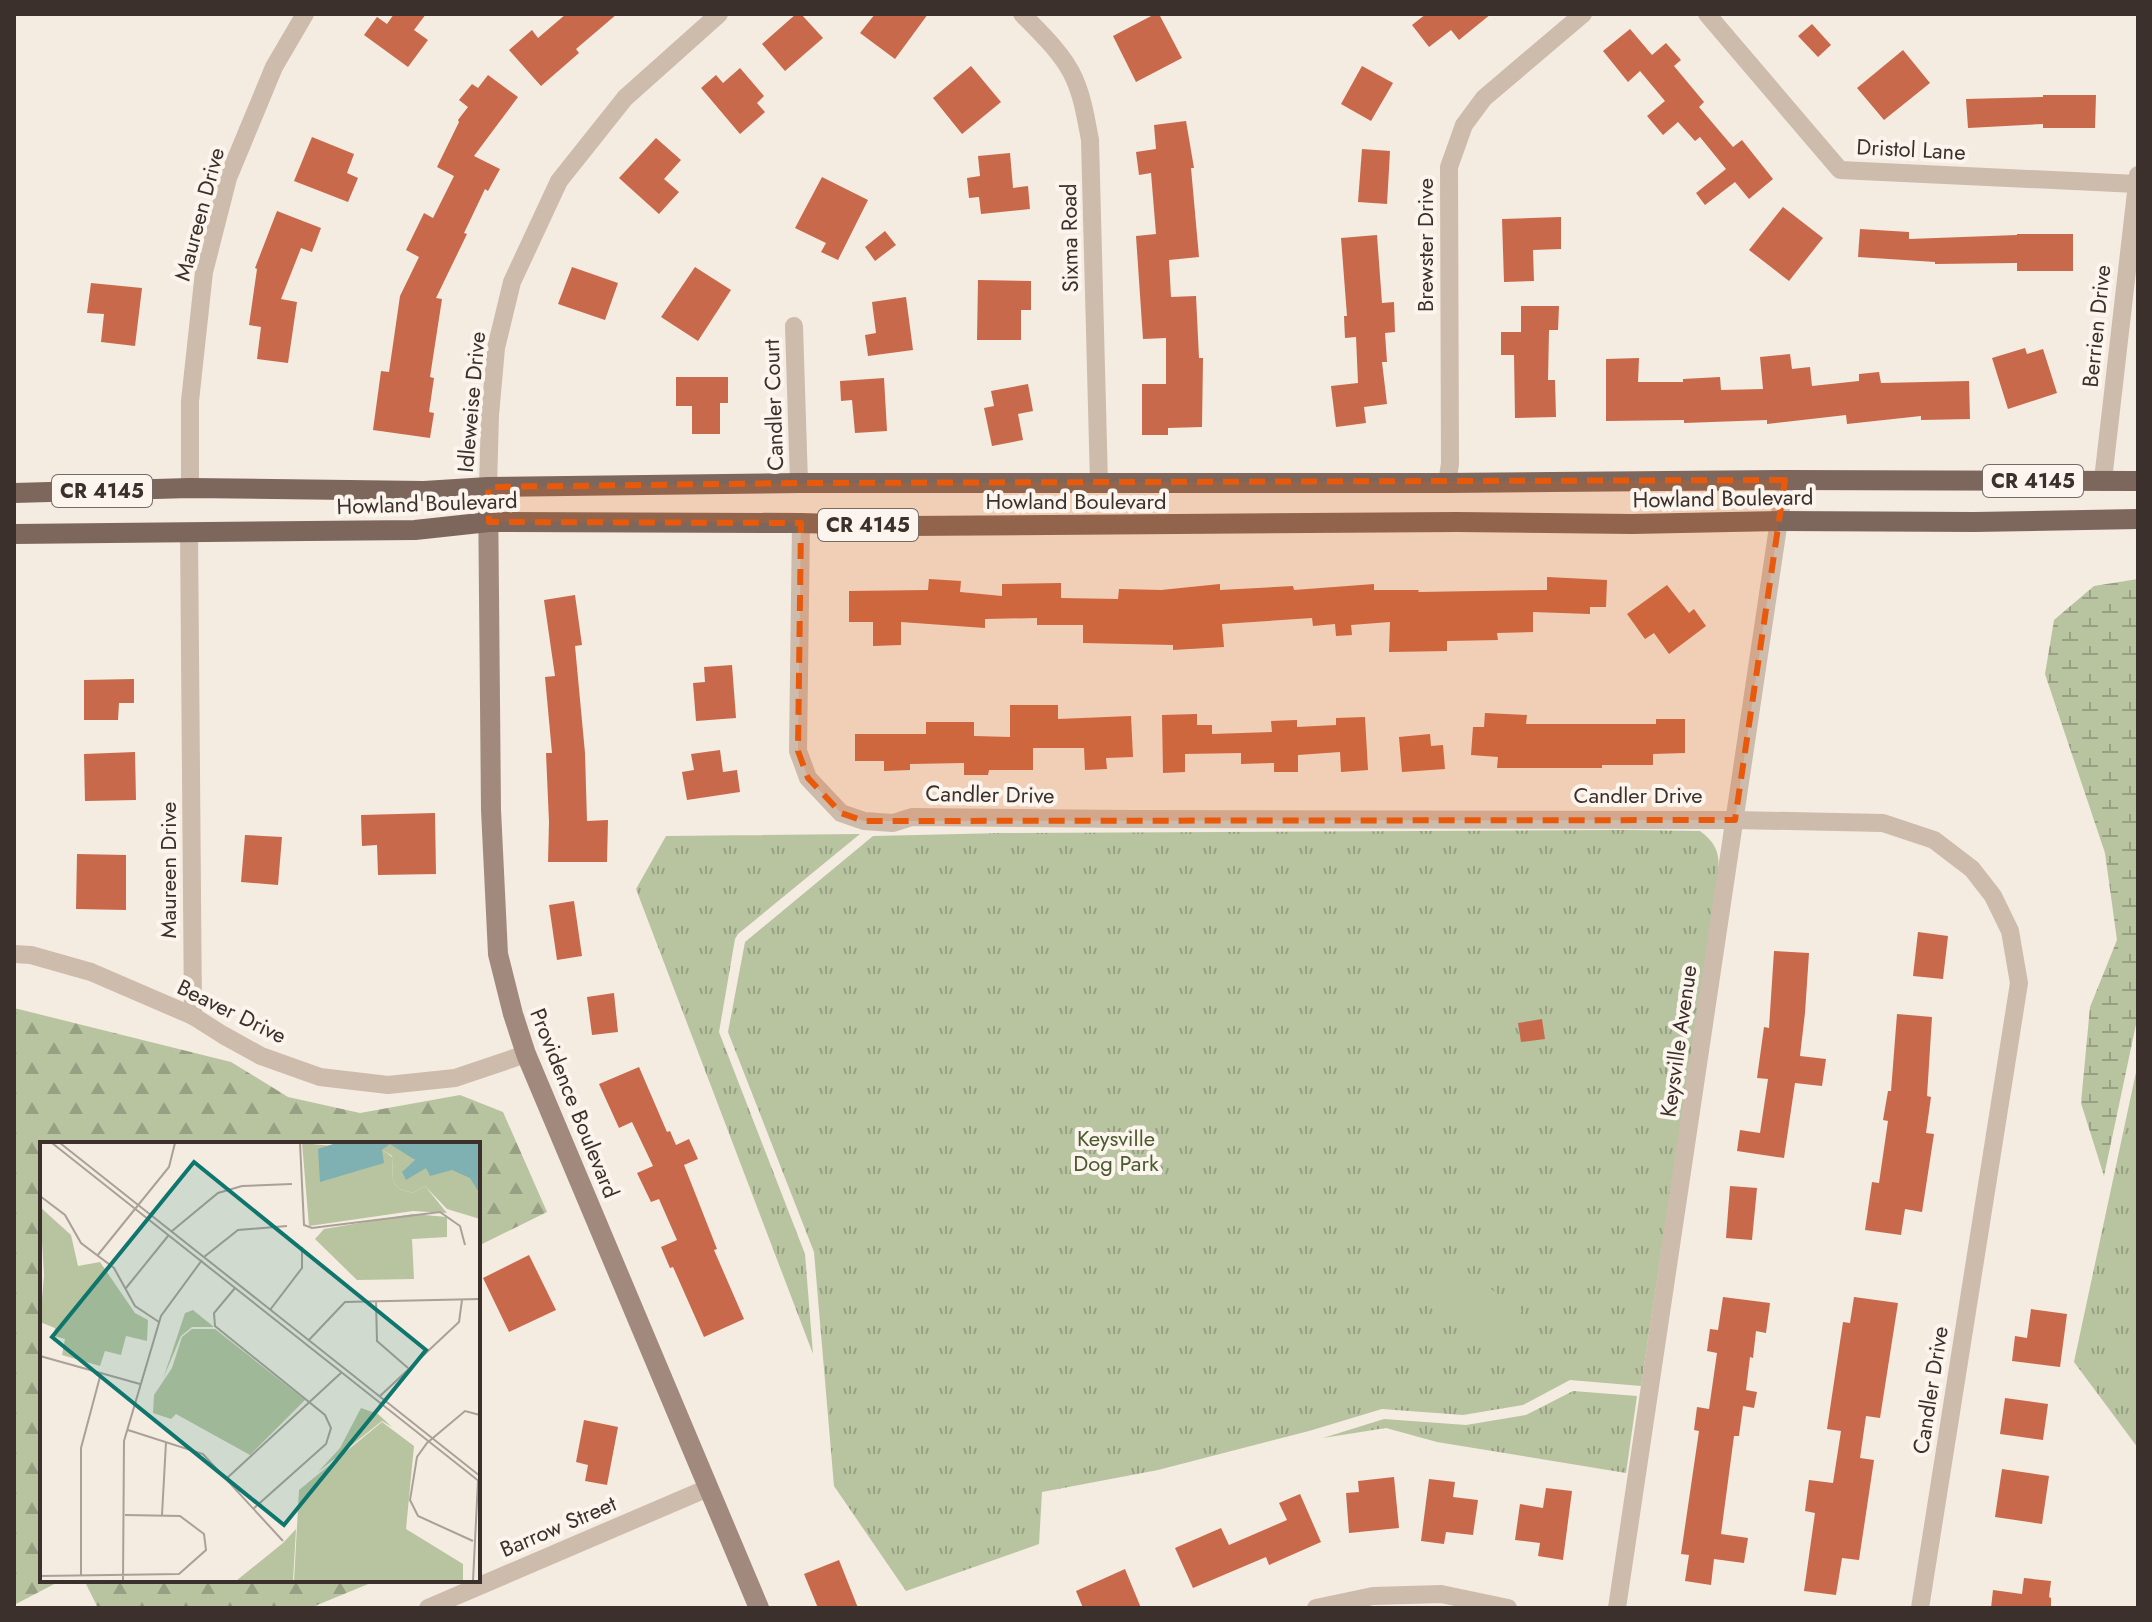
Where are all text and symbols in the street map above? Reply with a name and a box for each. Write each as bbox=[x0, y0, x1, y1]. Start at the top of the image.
street label: Dristol Lane bbox=[1856, 130, 1966, 168]
street label: Maureen Drive bbox=[166, 144, 232, 284]
street label: Brewster Drive bbox=[1409, 178, 1441, 312]
street label: Sixma Road bbox=[1052, 183, 1086, 293]
street label: Berrien Drive bbox=[2074, 263, 2118, 389]
street label: Idleweise Drive bbox=[449, 330, 493, 474]
street label: Candler Court bbox=[755, 338, 791, 471]
road number: CR 4145 bbox=[1983, 465, 2083, 497]
road number: CR 4145 bbox=[52, 475, 152, 507]
street label: Howland Boulevard bbox=[1632, 480, 1814, 516]
street label: Howland Boulevard bbox=[336, 484, 518, 522]
street label: Howland Boulevard bbox=[986, 485, 1166, 517]
road number: CR 4145 bbox=[818, 509, 918, 541]
street label: Candler Drive bbox=[925, 777, 1055, 811]
street label: Candler Drive bbox=[1573, 779, 1703, 811]
street label: Maureen Drive bbox=[152, 802, 184, 938]
street label: Keysville Avenue bbox=[1651, 963, 1705, 1119]
street label: Beaver Drive bbox=[172, 971, 292, 1051]
street label: Providence Boulevard bbox=[522, 1003, 628, 1203]
park label: Keysville Dog Park bbox=[1073, 1122, 1159, 1179]
inset map bbox=[40, 1142, 480, 1582]
street label: Candler Drive bbox=[1904, 1324, 1956, 1456]
street label: Barrow Street bbox=[495, 1487, 622, 1565]

